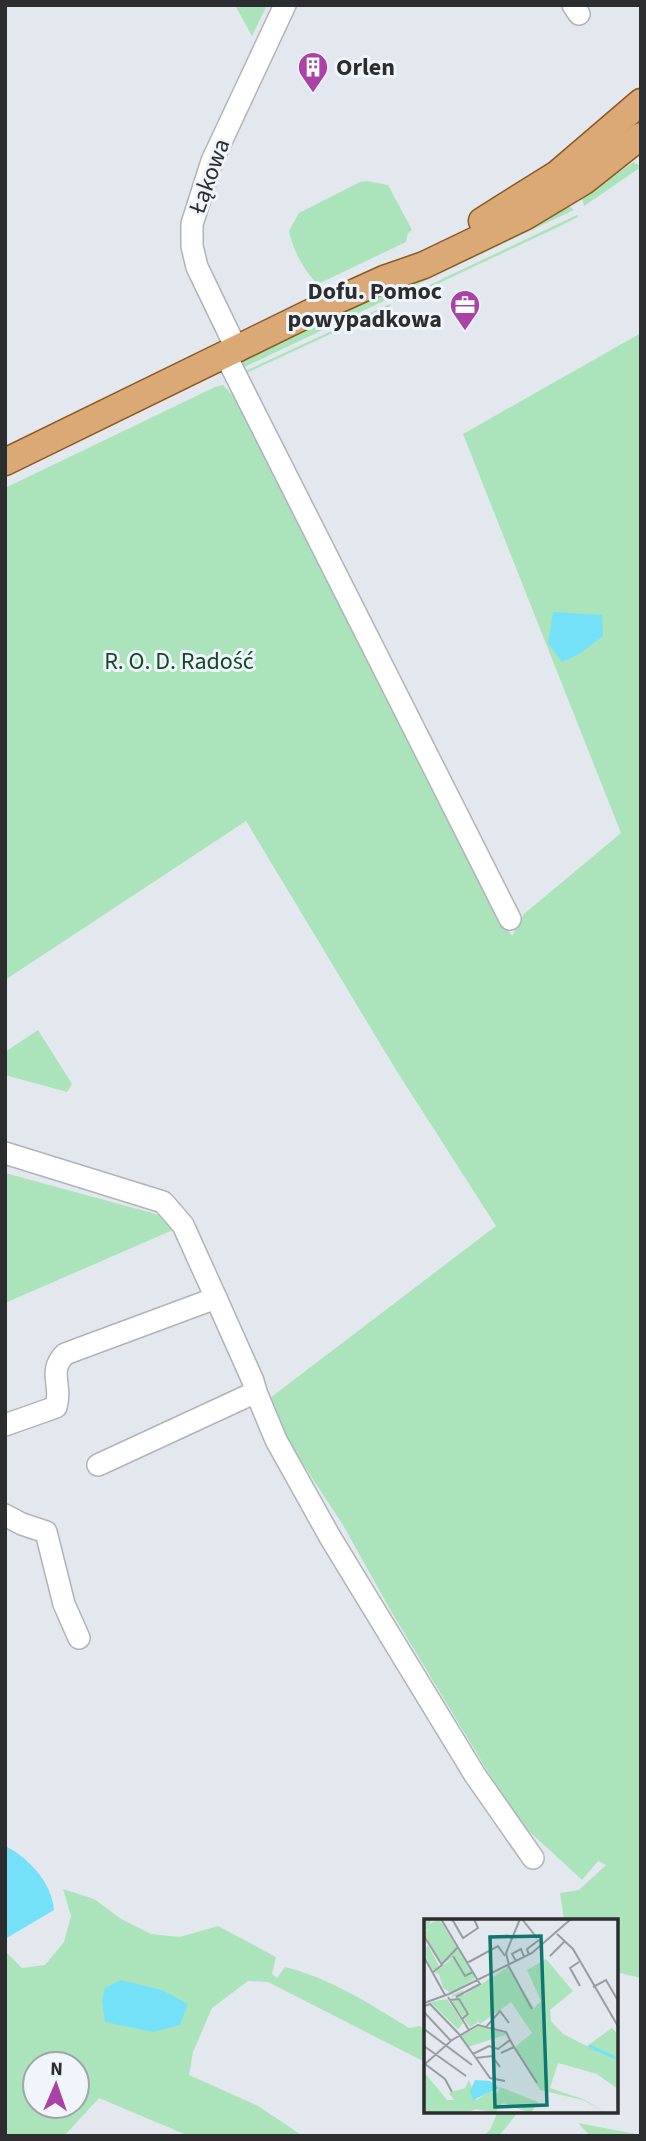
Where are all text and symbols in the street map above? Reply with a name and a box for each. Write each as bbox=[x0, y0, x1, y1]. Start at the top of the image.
building icon: Orlen bbox=[296, 50, 330, 94]
place label: Orlen bbox=[336, 50, 395, 85]
street label: Łąkowa bbox=[179, 134, 239, 220]
place label: Dofu. Pomoc powypadkowa bbox=[287, 274, 442, 337]
office icon: Dofu. Pomoc powypadkowa bbox=[448, 288, 482, 332]
park label: R. O. D. Radość bbox=[104, 644, 254, 679]
inset map bbox=[424, 1919, 618, 2113]
north arrow bbox=[21, 2050, 91, 2120]
text: N bbox=[50, 2056, 63, 2083]

